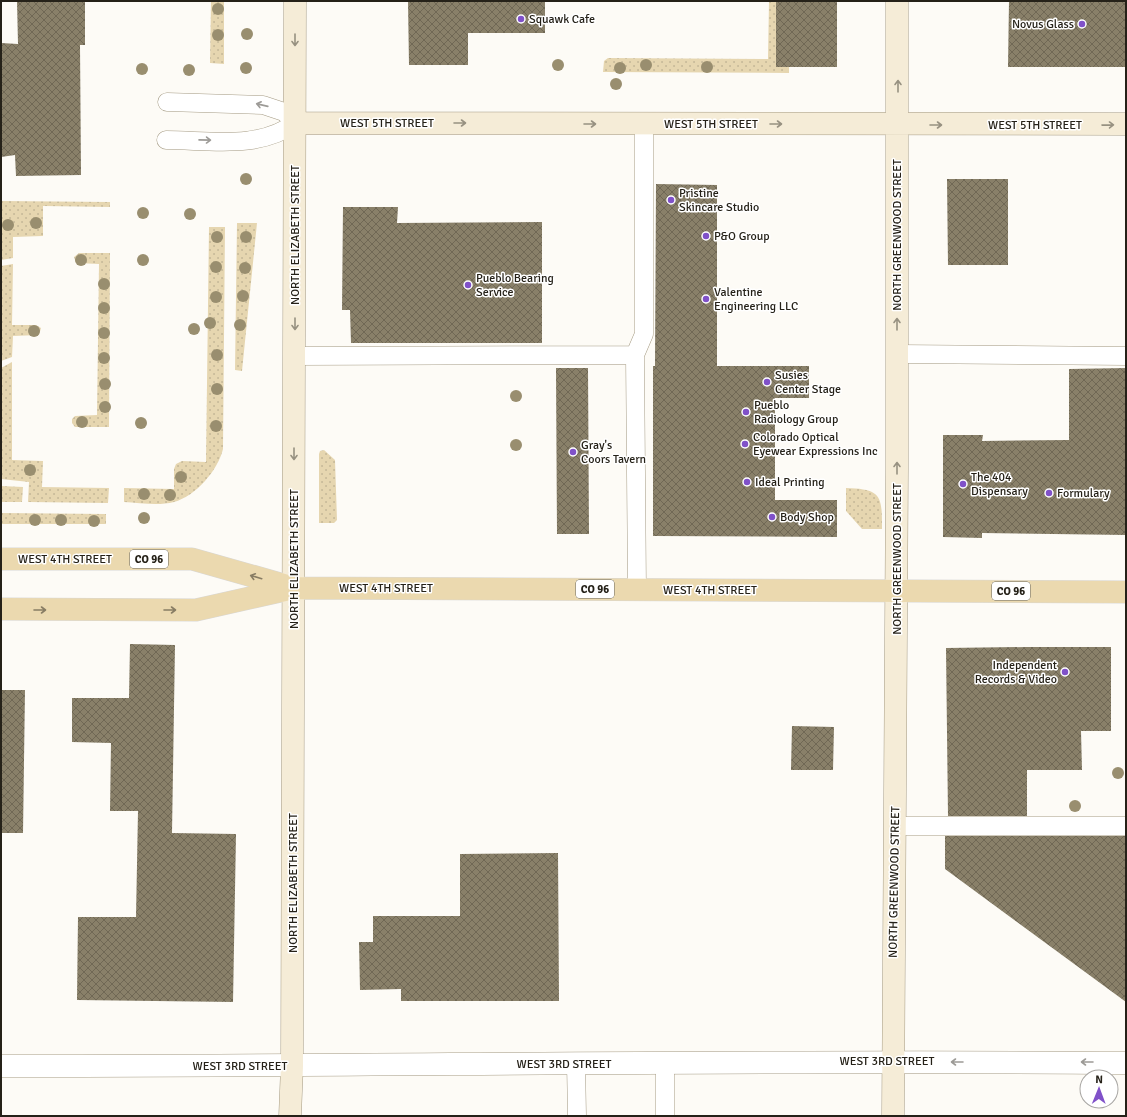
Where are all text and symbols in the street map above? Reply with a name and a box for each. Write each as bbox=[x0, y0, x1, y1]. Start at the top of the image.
place label: Squawk Cafe bbox=[529, 12, 595, 27]
marker: Squawk Cafe bbox=[516, 14, 526, 24]
place label: Novus Glass bbox=[1012, 17, 1074, 32]
marker: Novus Glass bbox=[1077, 19, 1087, 29]
one-way arrow bbox=[291, 33, 299, 46]
one-way arrow bbox=[894, 80, 902, 93]
one-way arrow bbox=[255, 100, 268, 108]
street label: WEST 5TH STREET bbox=[340, 116, 434, 131]
street label: WEST 5TH STREET bbox=[664, 117, 758, 132]
street label: WEST 5TH STREET bbox=[988, 118, 1082, 133]
one-way arrow bbox=[453, 119, 466, 127]
one-way arrow bbox=[583, 120, 596, 128]
one-way arrow bbox=[769, 120, 782, 128]
one-way arrow bbox=[929, 121, 942, 129]
one-way arrow bbox=[1101, 121, 1114, 129]
one-way arrow bbox=[198, 136, 211, 144]
street label: NORTH GREENWOOD STREET bbox=[890, 159, 905, 311]
street label: NORTH ELIZABETH STREET bbox=[288, 165, 303, 305]
place label: Pristine Skincare Studio bbox=[679, 186, 759, 215]
marker: Pristine Skincare Studio bbox=[666, 195, 676, 205]
place label: P&O Group bbox=[714, 229, 770, 244]
marker: P&O Group bbox=[701, 231, 711, 241]
place label: Pueblo Bearing Service bbox=[476, 271, 554, 300]
marker: Pueblo Bearing Service bbox=[463, 280, 473, 290]
place label: Valentine Engineering LLC bbox=[714, 285, 798, 314]
marker: Valentine Engineering LLC bbox=[701, 294, 711, 304]
one-way arrow bbox=[291, 317, 299, 330]
one-way arrow bbox=[893, 318, 901, 331]
place label: Susies Center Stage bbox=[775, 368, 841, 397]
marker: Susies Center Stage bbox=[762, 377, 772, 387]
place label: Pueblo Radiology Group bbox=[754, 398, 838, 427]
marker: Pueblo Radiology Group bbox=[741, 407, 751, 417]
place label: Colorado Optical Eyewear Expressions Inc bbox=[753, 430, 878, 459]
place label: Gray's Coors Tavern bbox=[581, 438, 646, 467]
marker: Colorado Optical Eyewear Expressions Inc bbox=[740, 439, 750, 449]
one-way arrow bbox=[290, 447, 298, 460]
marker: Gray's Coors Tavern bbox=[568, 447, 578, 457]
one-way arrow bbox=[893, 462, 901, 475]
place label: The 404 Dispensary bbox=[971, 470, 1028, 499]
place label: Ideal Printing bbox=[755, 475, 825, 490]
marker: Ideal Printing bbox=[742, 477, 752, 487]
marker: The 404 Dispensary bbox=[958, 479, 968, 489]
street label: NORTH GREENWOOD STREET bbox=[890, 483, 905, 635]
place label: Formulary bbox=[1057, 486, 1110, 501]
marker: Formulary bbox=[1044, 488, 1054, 498]
street label: NORTH ELIZABETH STREET bbox=[287, 489, 302, 629]
place label: Body Shop bbox=[780, 510, 834, 525]
marker: Body Shop bbox=[767, 512, 777, 522]
road number: CO 96 bbox=[130, 550, 168, 568]
street label: WEST 4TH STREET bbox=[18, 552, 112, 567]
one-way arrow bbox=[250, 573, 263, 580]
road number: CO 96 bbox=[576, 580, 614, 598]
street label: WEST 4TH STREET bbox=[339, 581, 433, 596]
road number: CO 96 bbox=[992, 582, 1030, 600]
street label: WEST 4TH STREET bbox=[663, 583, 757, 598]
one-way arrow bbox=[33, 606, 46, 614]
one-way arrow bbox=[163, 606, 176, 614]
place label: Independent Records & Video bbox=[975, 658, 1057, 687]
marker: Independent Records & Video bbox=[1060, 667, 1070, 677]
street label: NORTH GREENWOOD STREET bbox=[886, 806, 903, 958]
street label: NORTH ELIZABETH STREET bbox=[286, 813, 301, 953]
street label: WEST 3RD STREET bbox=[840, 1054, 935, 1069]
street label: WEST 3RD STREET bbox=[517, 1057, 612, 1072]
one-way arrow bbox=[951, 1058, 964, 1065]
one-way arrow bbox=[1081, 1058, 1094, 1066]
street label: WEST 3RD STREET bbox=[193, 1059, 288, 1074]
north arrow bbox=[1079, 1069, 1119, 1109]
text: N bbox=[1095, 1073, 1103, 1086]

